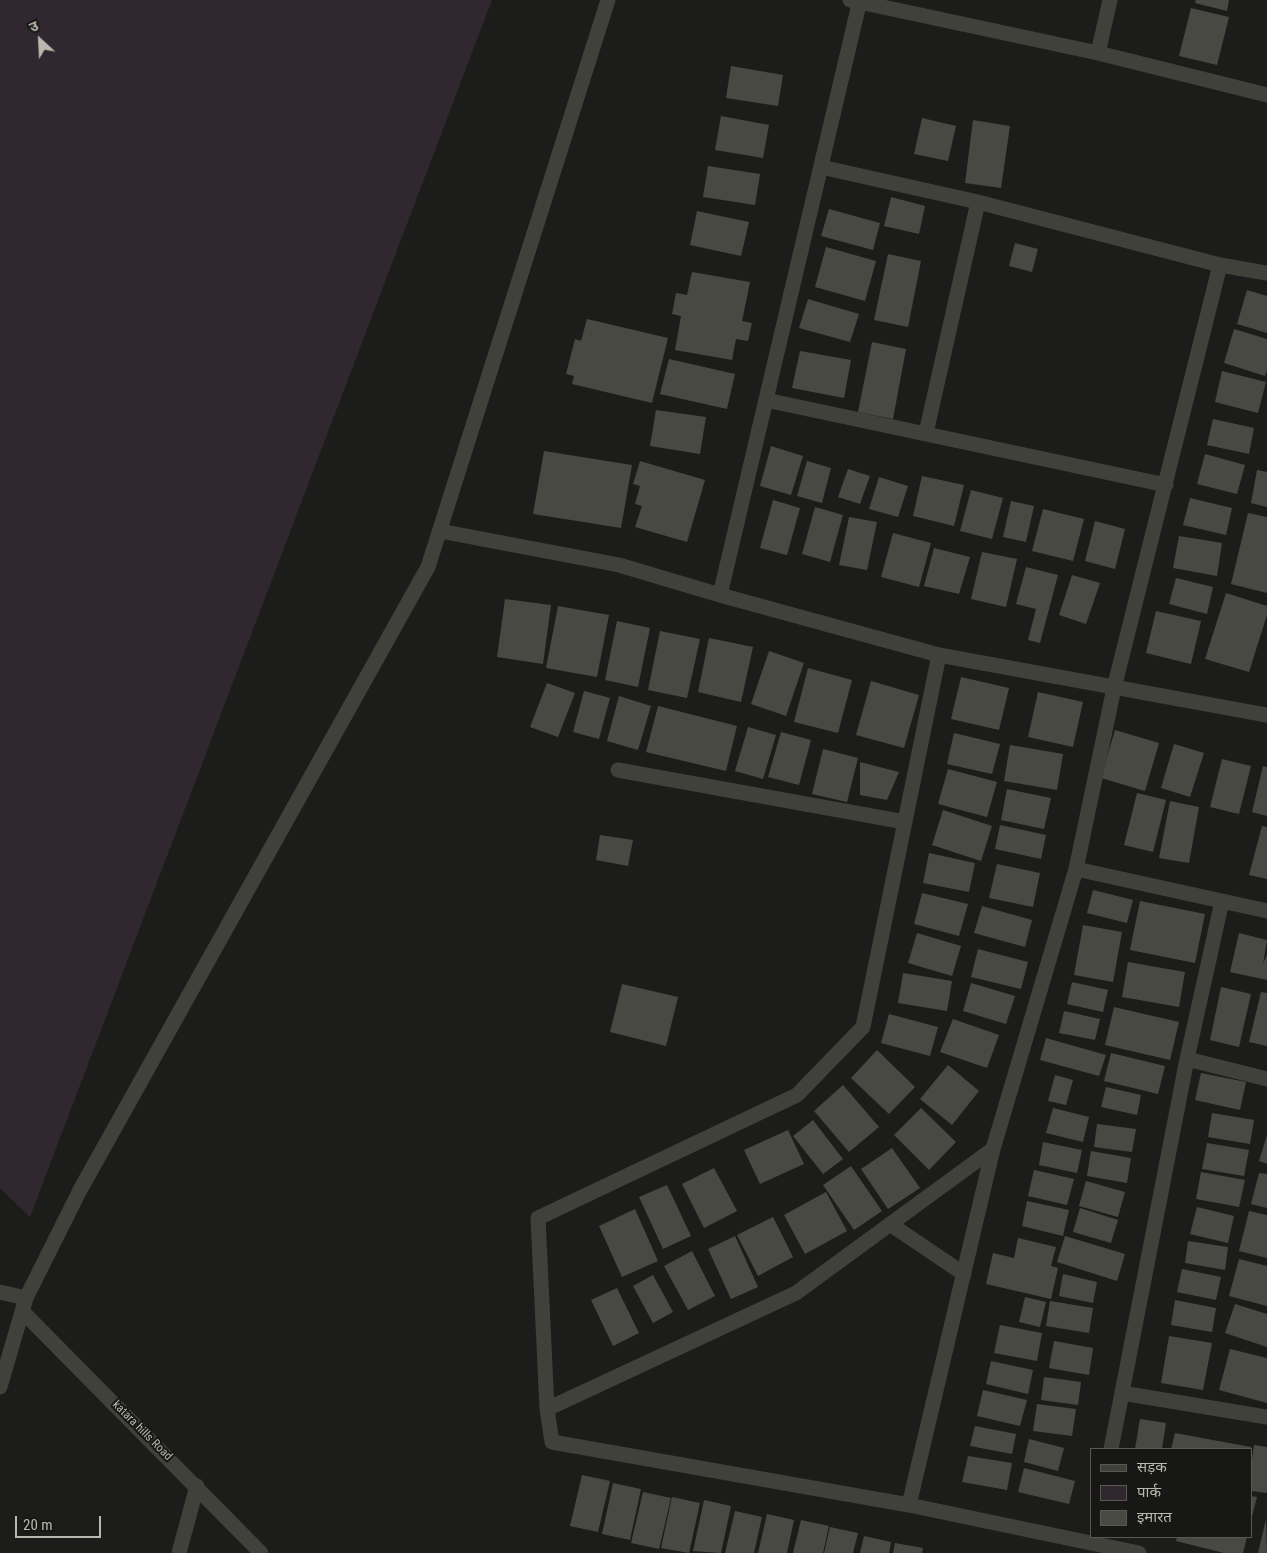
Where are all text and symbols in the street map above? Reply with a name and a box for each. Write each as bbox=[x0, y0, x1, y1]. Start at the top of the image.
north arrow bbox=[15, 15, 65, 65]
text: उ bbox=[27, 17, 41, 35]
street label: katara hills Road bbox=[109, 1398, 175, 1464]
legend bbox=[1090, 1448, 1252, 1538]
text: सड़क bbox=[1137, 1458, 1167, 1476]
text: पार्क bbox=[1137, 1483, 1161, 1501]
scale bar bbox=[18, 1506, 104, 1538]
text: इमारत bbox=[1137, 1508, 1172, 1526]
text: 20 m bbox=[23, 1516, 53, 1534]

